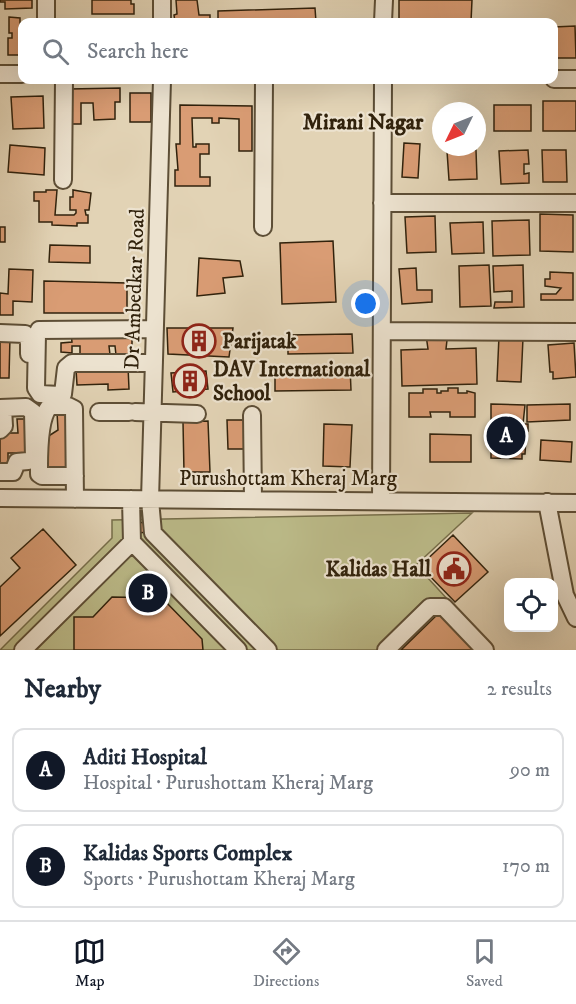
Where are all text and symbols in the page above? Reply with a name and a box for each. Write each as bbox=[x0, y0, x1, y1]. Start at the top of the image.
search box bbox=[18, 18, 558, 84]
icon: search bbox=[39, 35, 72, 68]
text: Search here bbox=[87, 38, 189, 65]
north arrow bbox=[432, 102, 486, 156]
district label: Mirani Nagar bbox=[303, 109, 424, 136]
street label: Dr Ambedkar Road bbox=[119, 208, 151, 370]
your location bbox=[351, 289, 380, 318]
building icon: Parijatak bbox=[181, 323, 217, 359]
place label: Parijatak bbox=[222, 329, 297, 356]
place label: DAV International School bbox=[213, 357, 371, 407]
building icon: DAV International School bbox=[172, 363, 208, 399]
pin: A bbox=[486, 414, 526, 458]
street label: Purushottam Kheraj Marg bbox=[179, 466, 398, 492]
public building icon: Kalidas Hall bbox=[436, 551, 472, 587]
place label: Kalidas Hall bbox=[326, 557, 432, 583]
pin: B bbox=[128, 570, 168, 616]
map controls bbox=[504, 578, 558, 632]
button: locate bbox=[504, 578, 558, 632]
text: Nearby bbox=[24, 673, 101, 706]
text: 2 results bbox=[487, 677, 552, 702]
text: Aditi Hospital bbox=[83, 744, 207, 771]
text: A bbox=[39, 758, 52, 783]
text: 90 m bbox=[510, 758, 550, 783]
text: Hospital · Purushottam Kheraj Marg bbox=[83, 771, 373, 796]
text: Kalidas Sports Complex bbox=[83, 840, 292, 867]
text: B bbox=[39, 854, 52, 879]
text: 170 m bbox=[502, 854, 550, 879]
text: Sports · Purushottam Kheraj Marg bbox=[83, 867, 355, 892]
tab: Map bbox=[73, 935, 106, 991]
tab: Directions bbox=[253, 935, 319, 991]
tab: Saved bbox=[466, 935, 503, 991]

